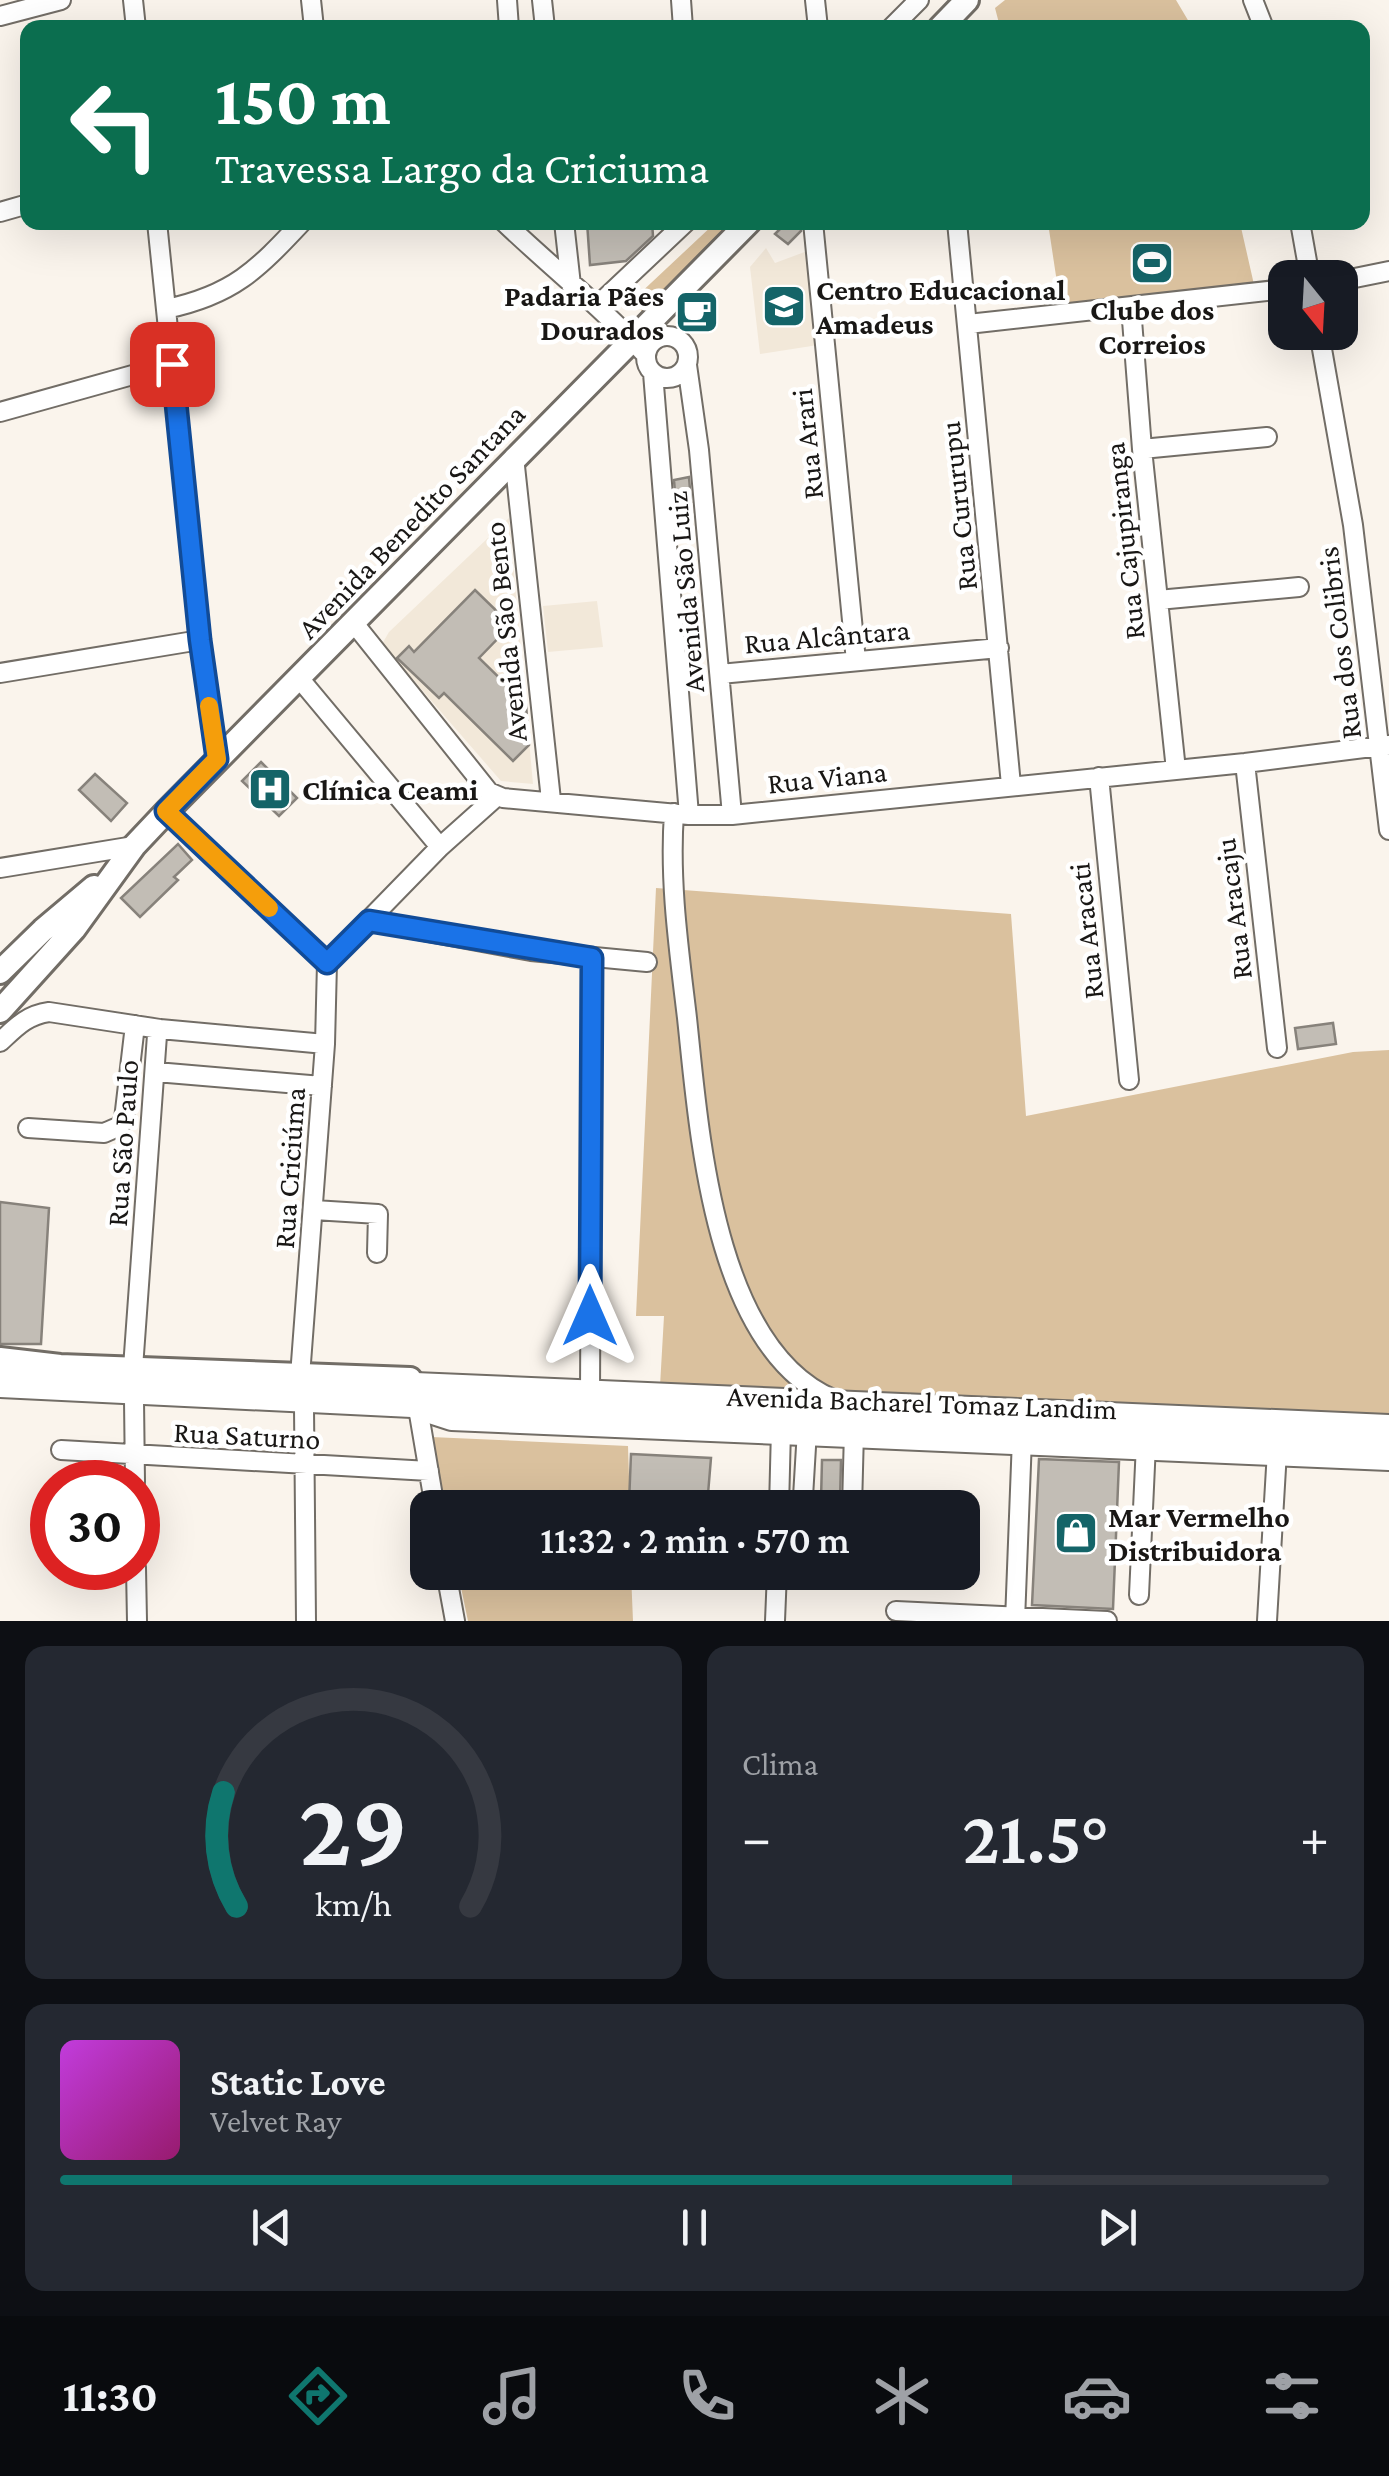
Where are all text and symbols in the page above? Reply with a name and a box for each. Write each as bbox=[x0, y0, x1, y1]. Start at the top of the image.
icon: left bbox=[50, 60, 180, 190]
text: 150 m bbox=[215, 61, 391, 139]
text: Travessa Largo da Criciuma bbox=[215, 143, 709, 193]
sports icon: Clube dos Correios bbox=[1129, 240, 1175, 286]
north arrow bbox=[1268, 260, 1358, 350]
map controls bbox=[1268, 260, 1358, 350]
place label: Centro Educacional Amadeus bbox=[815, 273, 1066, 340]
place label: Padaria Pães Dourados bbox=[504, 279, 664, 346]
school or university icon: Centro Educacional Amadeus bbox=[761, 283, 807, 329]
cafe icon: Padaria Pães Dourados bbox=[674, 289, 720, 335]
place label: Clube dos Correios bbox=[1090, 293, 1214, 360]
pin bbox=[130, 322, 215, 407]
icon: arrive bbox=[145, 337, 200, 392]
street label: Rua Arari bbox=[785, 387, 829, 501]
street label: Avenida Benedito Santana bbox=[290, 397, 532, 645]
street label: Rua Cururupu bbox=[933, 420, 984, 592]
street label: Rua Cajupiranga bbox=[1097, 441, 1152, 641]
street label: Avenida São Luiz bbox=[660, 490, 710, 694]
street label: Avenida São Bento bbox=[477, 520, 533, 744]
street label: Rua dos Colibris bbox=[1311, 545, 1367, 741]
street label: Rua Alcântara bbox=[743, 612, 912, 660]
street label: Rua Viana bbox=[766, 754, 889, 800]
hospital icon: Clínica Ceami bbox=[247, 766, 293, 812]
place label: Clínica Ceami bbox=[302, 773, 478, 806]
street label: Rua Aracaju bbox=[1208, 836, 1259, 982]
street label: Rua Aracati bbox=[1062, 861, 1110, 1001]
street label: Rua São Paulo bbox=[100, 1058, 144, 1228]
street label: Rua Criciúma bbox=[267, 1086, 311, 1250]
position arrow bbox=[538, 1264, 642, 1368]
street label: Avenida Bacharel Tomaz Landim bbox=[726, 1379, 1118, 1425]
street label: Rua Saturno bbox=[173, 1415, 321, 1455]
speed limit sign: 30 bbox=[30, 1460, 160, 1590]
place label: Mar Vermelho Distribuidora bbox=[1108, 1500, 1290, 1567]
shop icon: Mar Vermelho Distribuidora bbox=[1053, 1510, 1099, 1556]
text: 11:32 · 2 min · 570 m bbox=[540, 1519, 850, 1561]
text: Clima bbox=[742, 1746, 818, 1782]
text: 29 bbox=[299, 1771, 408, 1886]
text: 21.5° bbox=[962, 1796, 1109, 1879]
text: − bbox=[742, 1807, 771, 1868]
text: + bbox=[1300, 1807, 1329, 1868]
text: km/h bbox=[315, 1884, 392, 1924]
text: Static Love bbox=[210, 2061, 386, 2103]
text: Velvet Ray bbox=[210, 2103, 341, 2139]
icon: previous bbox=[244, 2200, 299, 2255]
icon: pause bbox=[667, 2200, 722, 2255]
icon: next bbox=[1090, 2200, 1145, 2255]
icon: directions bbox=[283, 2361, 353, 2431]
icon: music bbox=[477, 2361, 547, 2431]
icon: phone bbox=[672, 2361, 742, 2431]
icon: climate bbox=[867, 2361, 937, 2431]
icon: car bbox=[1062, 2361, 1132, 2431]
icon: filters bbox=[1257, 2361, 1327, 2431]
text: 11:30 bbox=[62, 2371, 158, 2421]

